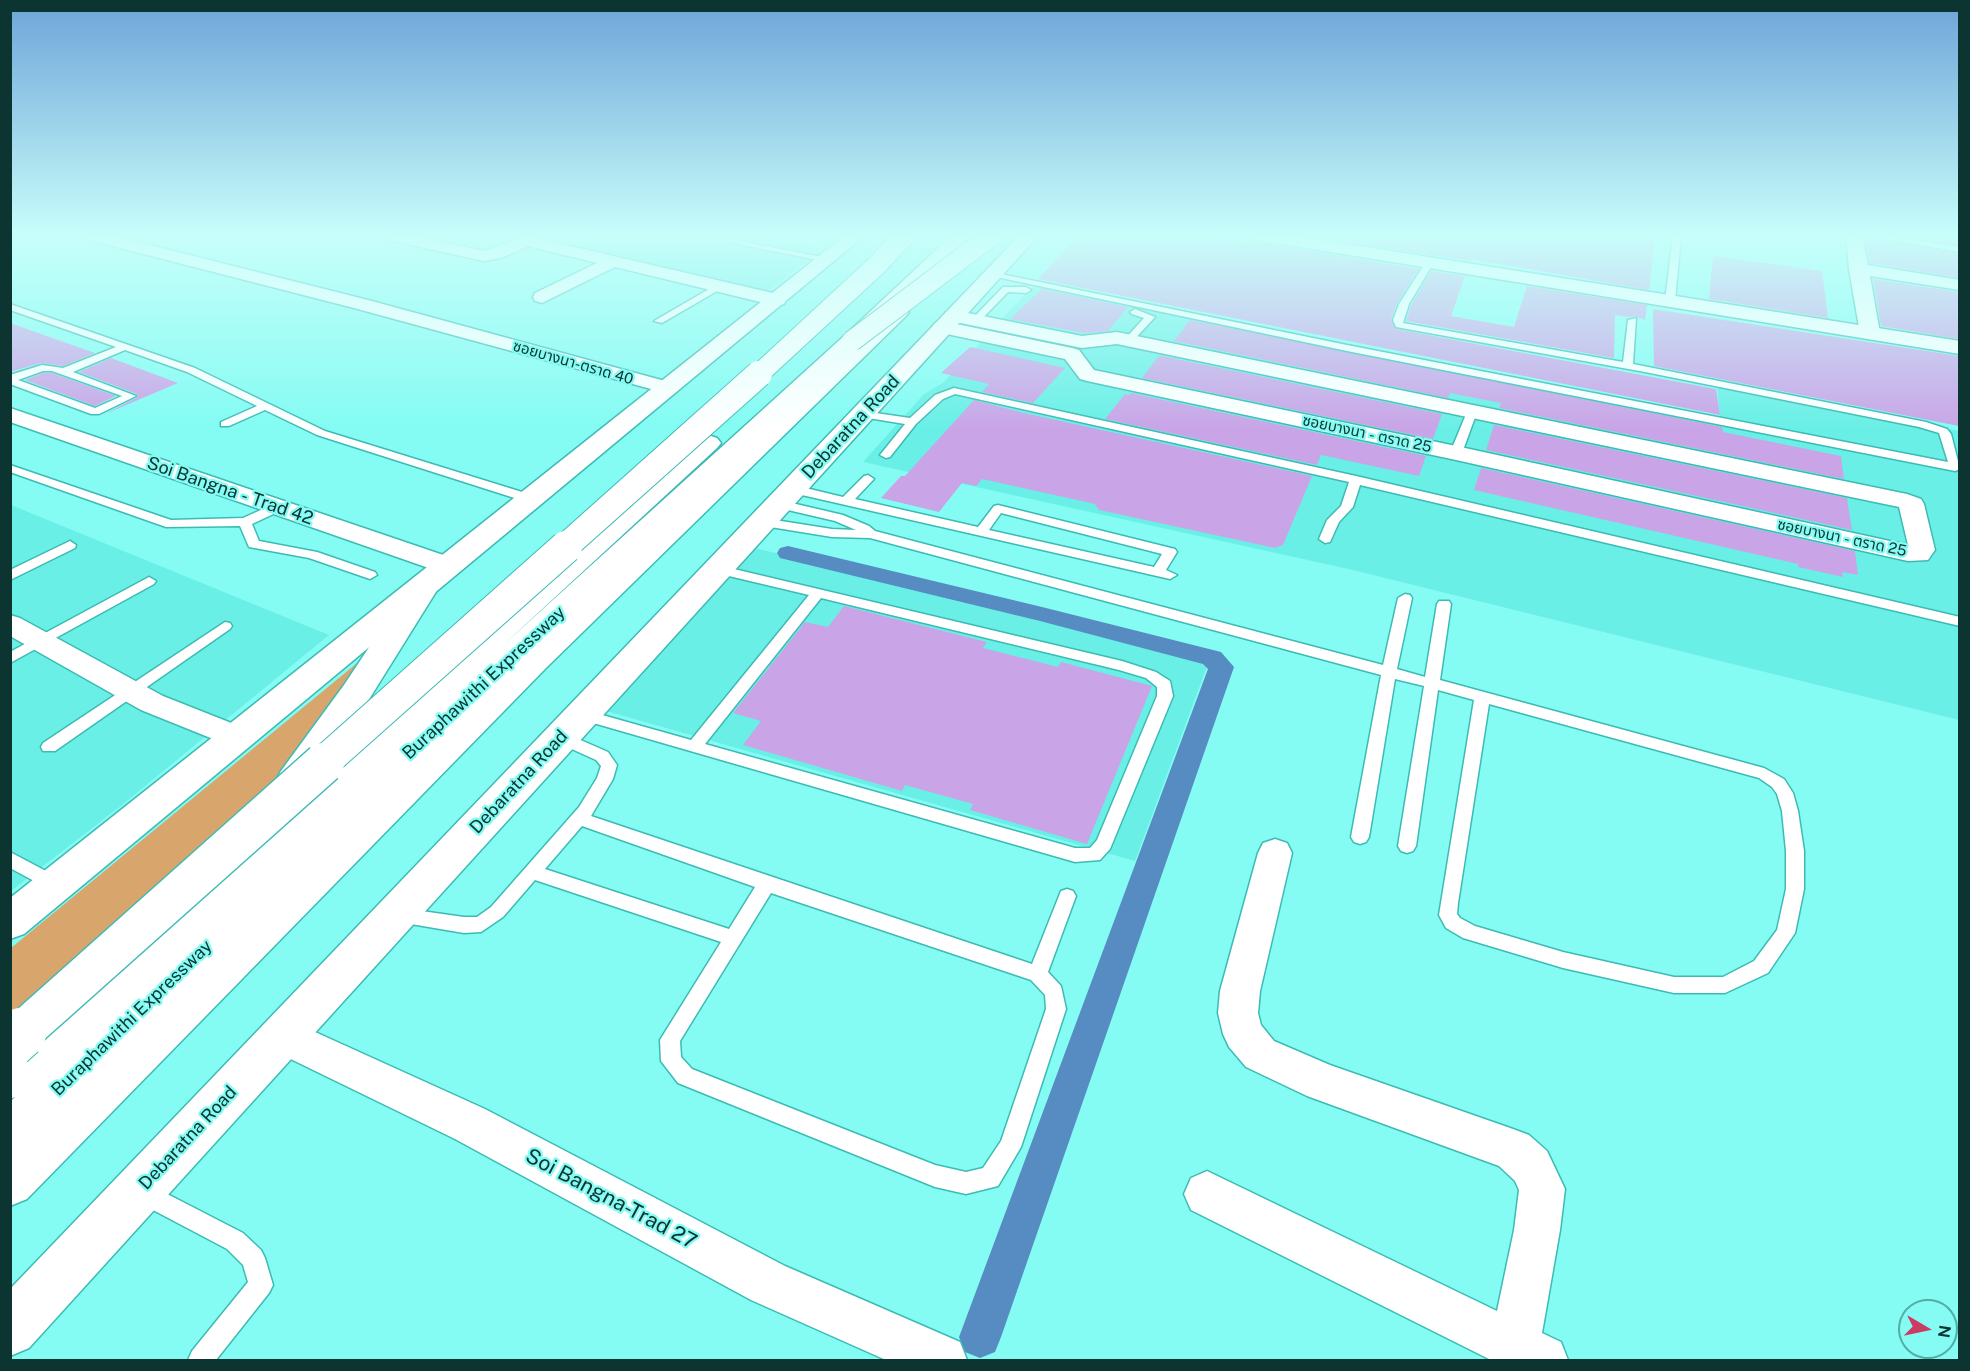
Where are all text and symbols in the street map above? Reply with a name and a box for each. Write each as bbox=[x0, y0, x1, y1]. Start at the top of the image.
street label: ซอยบางนา-ตราด 40 bbox=[511, 337, 635, 389]
street label: Debaratna Road bbox=[797, 371, 905, 483]
street label: ซอยบางนา - ตราด 25 bbox=[1301, 412, 1433, 456]
street label: Soi Bangna - Trad 42 bbox=[144, 452, 316, 530]
street label: ซอยบางนา - ตราด 25 bbox=[1776, 516, 1908, 560]
street label: Buraphawithi Expressway bbox=[398, 602, 570, 764]
street label: Debaratna Road bbox=[465, 726, 573, 838]
street label: Buraphawithi Expressway bbox=[47, 936, 217, 1100]
street label: Debaratna Road bbox=[134, 1082, 242, 1194]
street label: Soi Bangna-Trad 27 bbox=[521, 1143, 701, 1255]
north arrow bbox=[1898, 1299, 1958, 1359]
text: N bbox=[1934, 1324, 1955, 1339]

